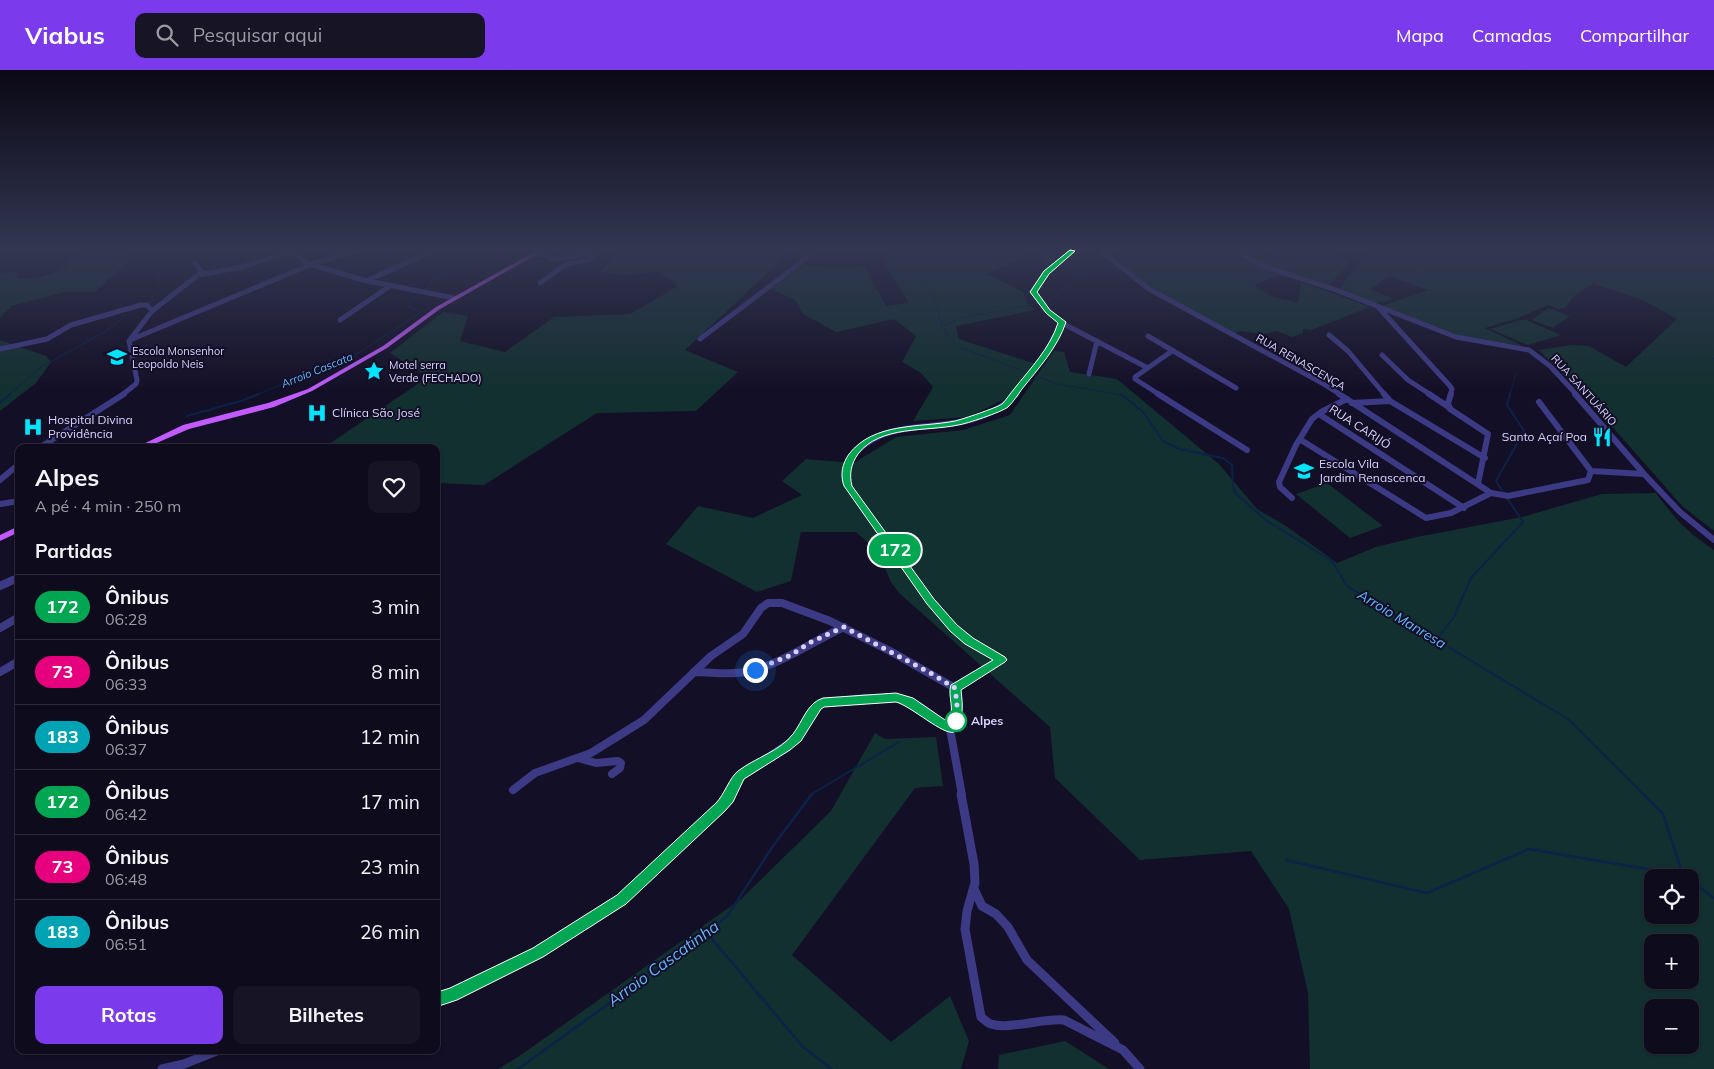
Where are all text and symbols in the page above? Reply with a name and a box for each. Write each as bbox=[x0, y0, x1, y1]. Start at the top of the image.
search box bbox=[135, 13, 485, 58]
text: Viabus bbox=[25, 20, 105, 50]
icon: search bbox=[153, 21, 181, 49]
text: Pesquisar aqui bbox=[193, 23, 322, 47]
text: Mapa bbox=[1396, 24, 1444, 47]
text: Camadas bbox=[1472, 24, 1552, 47]
text: Compartilhar bbox=[1580, 24, 1689, 47]
street label: RUA RENASCENÇA bbox=[1254, 331, 1348, 393]
place label: Escola Monsenhor Leopoldo Neis bbox=[132, 344, 224, 371]
school or university icon: Escola Monsenhor Leopoldo Neis bbox=[106, 346, 128, 368]
water label: Arroio Cascata bbox=[278, 349, 355, 391]
street label: RUA SANTUÁRIO bbox=[1548, 351, 1620, 429]
place label: Motel serra Verde (FECHADO) bbox=[389, 358, 482, 385]
place icon: Motel serra Verde (FECHADO) bbox=[363, 360, 385, 382]
street label: RUA CARIJÓ bbox=[1327, 401, 1394, 452]
hospital icon: Clínica São José bbox=[306, 402, 328, 424]
place label: Clínica São José bbox=[332, 405, 420, 420]
place label: Hospital Divina Providência bbox=[48, 412, 133, 441]
hospital icon: Hospital Divina Providência bbox=[22, 416, 44, 438]
restaurant icon: Santo Açaí Poa bbox=[1591, 426, 1613, 448]
place label: Santo Açaí Poa bbox=[1502, 429, 1587, 444]
place label: Escola Vila Jardim Renascenca bbox=[1319, 456, 1426, 485]
school or university icon: Escola Vila Jardim Renascenca bbox=[1293, 460, 1315, 482]
button: heart bbox=[368, 461, 420, 513]
text: Alpes bbox=[35, 462, 99, 492]
text: A pé · 4 min · 250 m bbox=[35, 496, 181, 516]
line badge: 172 bbox=[866, 534, 924, 566]
text: 172 bbox=[879, 538, 911, 561]
text: Partidas bbox=[35, 539, 112, 563]
text: Ônibus bbox=[105, 585, 169, 609]
water label: Arroio Manresa bbox=[1354, 585, 1449, 652]
text: 172 bbox=[46, 595, 79, 618]
text: 3 min bbox=[371, 595, 420, 619]
text: 06:28 bbox=[105, 609, 147, 629]
text: Ônibus bbox=[105, 650, 169, 674]
your location bbox=[743, 658, 768, 683]
text: 73 bbox=[52, 660, 73, 683]
text: 8 min bbox=[371, 660, 420, 684]
text: 06:33 bbox=[105, 674, 147, 694]
marker: Alpes bbox=[945, 710, 967, 732]
place label: Alpes bbox=[971, 713, 1003, 728]
text: Ônibus bbox=[105, 715, 169, 739]
text: 183 bbox=[46, 725, 79, 748]
text: 12 min bbox=[360, 725, 420, 749]
text: 06:37 bbox=[105, 739, 147, 759]
text: Ônibus bbox=[105, 780, 169, 804]
text: 172 bbox=[46, 790, 79, 813]
text: 17 min bbox=[360, 790, 420, 814]
text: 06:42 bbox=[105, 804, 147, 824]
text: Ônibus bbox=[105, 845, 169, 869]
text: 73 bbox=[52, 855, 73, 878]
text: 23 min bbox=[360, 855, 420, 879]
text: 06:48 bbox=[105, 869, 147, 889]
map controls bbox=[1644, 869, 1699, 1054]
button: locate bbox=[1644, 869, 1699, 924]
text: Ônibus bbox=[105, 910, 169, 934]
water label: Arroio Cascatinha bbox=[603, 916, 723, 1011]
text: 183 bbox=[46, 920, 79, 943]
text: 26 min bbox=[360, 920, 420, 944]
text: 06:51 bbox=[105, 934, 147, 954]
button: + bbox=[1644, 934, 1699, 989]
button: Rotas bbox=[35, 986, 223, 1044]
button: Bilhetes bbox=[233, 986, 420, 1044]
button: − bbox=[1644, 999, 1699, 1054]

